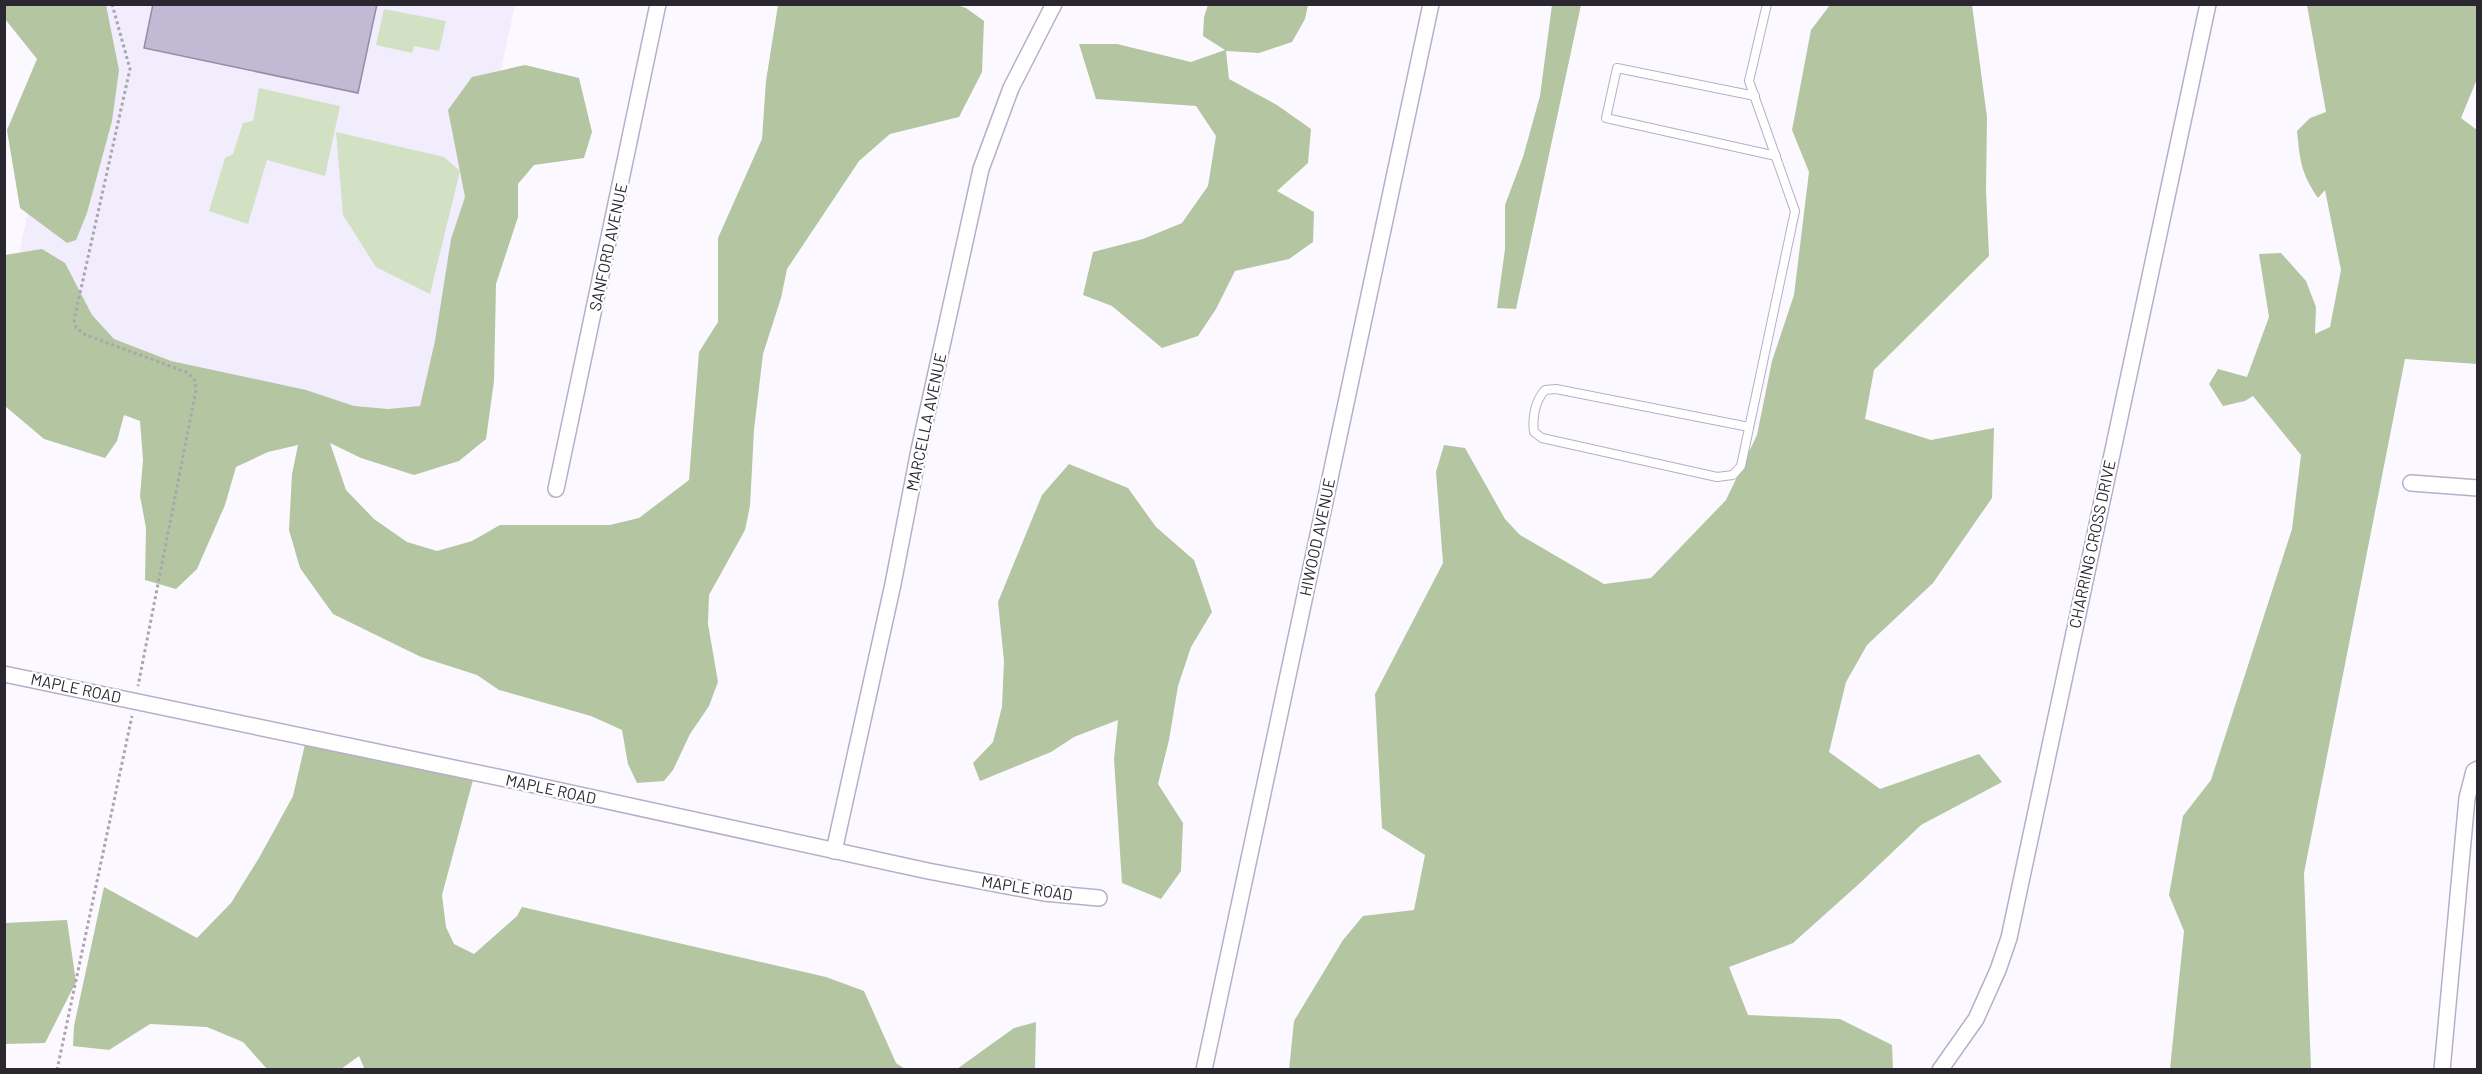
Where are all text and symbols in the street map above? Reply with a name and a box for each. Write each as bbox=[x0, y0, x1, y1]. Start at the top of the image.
street label: SANFORD AVENUE bbox=[585, 181, 630, 313]
street label: MARCELLA AVENUE bbox=[902, 351, 949, 493]
street label: CHARRING CROSS DRIVE bbox=[2064, 458, 2119, 630]
street label: HIWOOD AVENUE bbox=[1295, 476, 1338, 598]
street label: MAPLE ROAD bbox=[29, 669, 123, 706]
street label: MAPLE ROAD bbox=[504, 770, 598, 807]
street label: MAPLE ROAD bbox=[980, 871, 1074, 904]

